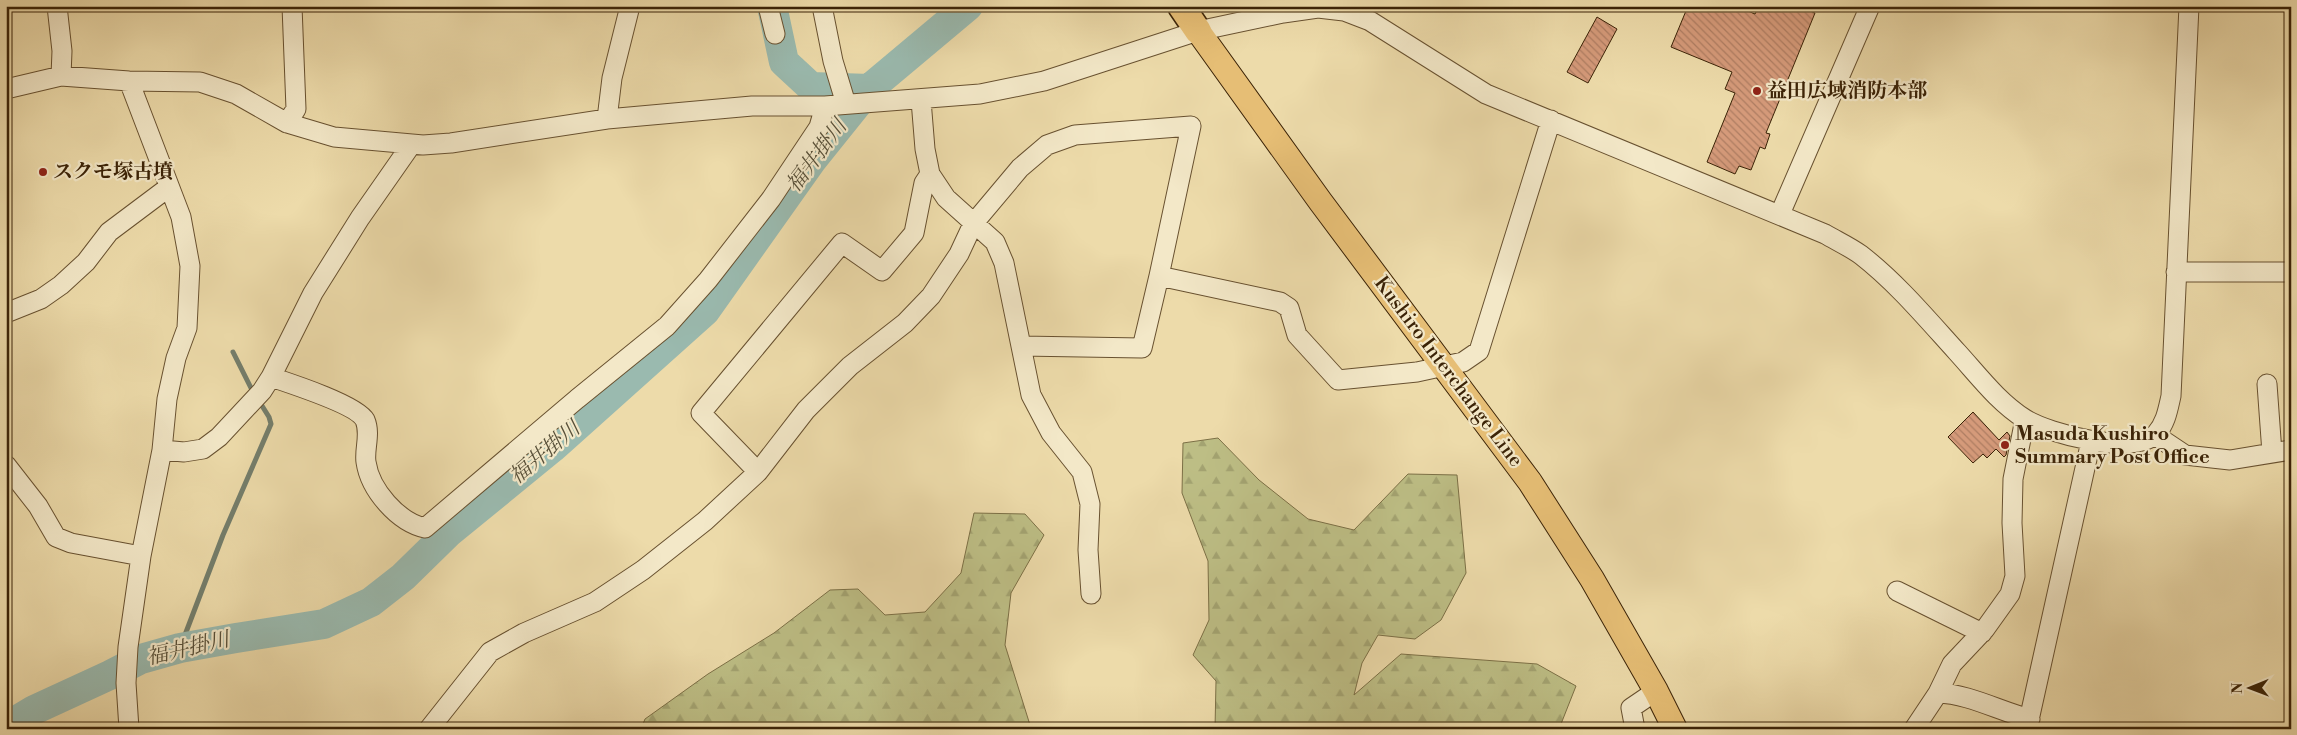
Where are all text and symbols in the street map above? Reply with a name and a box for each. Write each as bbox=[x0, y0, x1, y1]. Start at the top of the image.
place label: 益田広域消防本部 bbox=[1767, 79, 1927, 104]
marker: 益田広域消防本部 bbox=[1751, 85, 1763, 97]
water label: 福井掛川 bbox=[781, 113, 854, 197]
place label: スクモ塚古墳 bbox=[53, 160, 173, 185]
marker: スクモ塚古墳 bbox=[37, 166, 49, 178]
street label: Kushiro Interchange Line bbox=[1368, 272, 1528, 472]
water label: 福井掛川 bbox=[504, 415, 587, 490]
place label: Masuda Kushiro Summary Post Office bbox=[2015, 422, 2210, 470]
marker: Masuda Kushiro Summary Post Office bbox=[1999, 439, 2011, 451]
water label: 福井掛川 bbox=[144, 626, 234, 671]
north arrow bbox=[2224, 662, 2274, 712]
text: N bbox=[2229, 683, 2247, 694]

